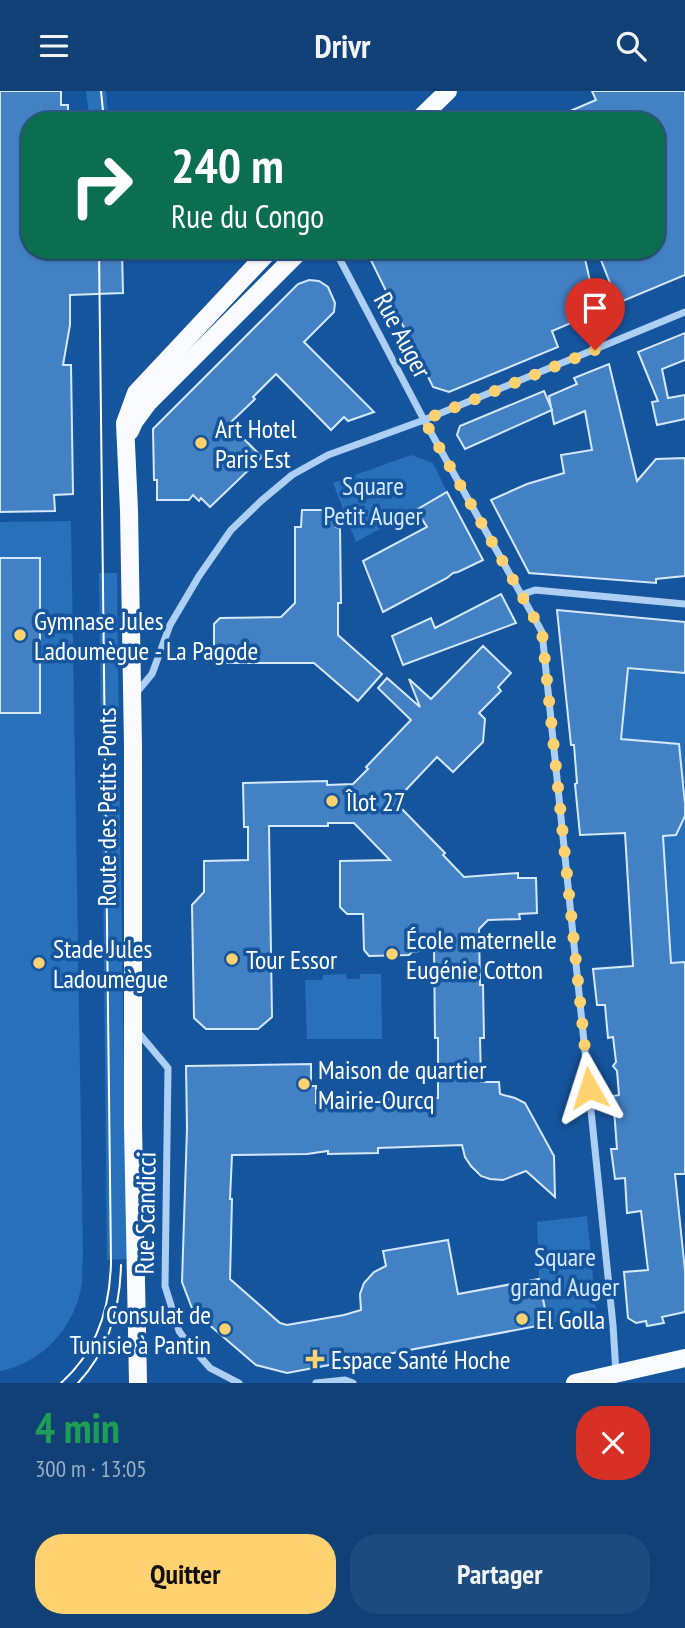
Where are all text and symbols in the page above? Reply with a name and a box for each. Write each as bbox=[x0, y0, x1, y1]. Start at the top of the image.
text: Drivr bbox=[315, 25, 370, 67]
icon: menu bbox=[35, 27, 73, 65]
icon: search bbox=[612, 27, 650, 65]
text: 240 m bbox=[171, 133, 284, 197]
icon: right bbox=[56, 140, 147, 231]
text: Rue du Congo bbox=[171, 195, 324, 237]
pin bbox=[565, 278, 625, 350]
street label: Rue Auger bbox=[367, 287, 439, 383]
icon: arrive bbox=[576, 289, 614, 327]
place label: Art Hotel Paris Est bbox=[215, 412, 297, 475]
marker: Art Hotel Paris Est bbox=[193, 435, 209, 451]
park label: Square Petit Auger bbox=[323, 469, 423, 532]
place label: Gymnase Jules Ladoumègue - La Pagode bbox=[34, 604, 258, 667]
marker: Gymnase Jules Ladoumègue - La Pagode bbox=[12, 627, 28, 643]
street label: Route des Petits Ponts bbox=[90, 708, 123, 906]
place label: Îlot 27 bbox=[345, 785, 405, 818]
marker: Îlot 27 bbox=[324, 793, 340, 809]
place label: École maternelle Eugénie Cotton bbox=[406, 923, 557, 986]
place label: Stade Jules Ladoumègue bbox=[53, 932, 168, 995]
place label: Tour Essor bbox=[246, 943, 337, 976]
marker: École maternelle Eugénie Cotton bbox=[384, 946, 400, 962]
marker: Tour Essor bbox=[224, 951, 240, 967]
marker: Stade Jules Ladoumègue bbox=[31, 955, 47, 971]
position arrow bbox=[552, 1051, 626, 1125]
place label: Maison de quartier Mairie-Ourcq bbox=[318, 1053, 486, 1116]
marker: Maison de quartier Mairie-Ourcq bbox=[296, 1076, 312, 1092]
street label: Rue Scandicci bbox=[127, 1151, 163, 1275]
park label: Square grand Auger bbox=[511, 1240, 619, 1303]
place label: Consulat de Tunisie à Pantin bbox=[70, 1298, 211, 1361]
place label: El Golla bbox=[536, 1303, 605, 1336]
marker: El Golla bbox=[514, 1311, 530, 1327]
marker: Consulat de Tunisie à Pantin bbox=[217, 1321, 233, 1337]
place label: Espace Santé Hoche bbox=[331, 1343, 510, 1376]
marker: Espace Santé Hoche bbox=[305, 1349, 325, 1369]
text: 4 min bbox=[35, 1400, 120, 1455]
button: close bbox=[576, 1406, 650, 1480]
text: 300 m · 13:05 bbox=[35, 1454, 147, 1483]
button: Quitter bbox=[35, 1534, 336, 1614]
button: Partager bbox=[350, 1534, 650, 1614]

